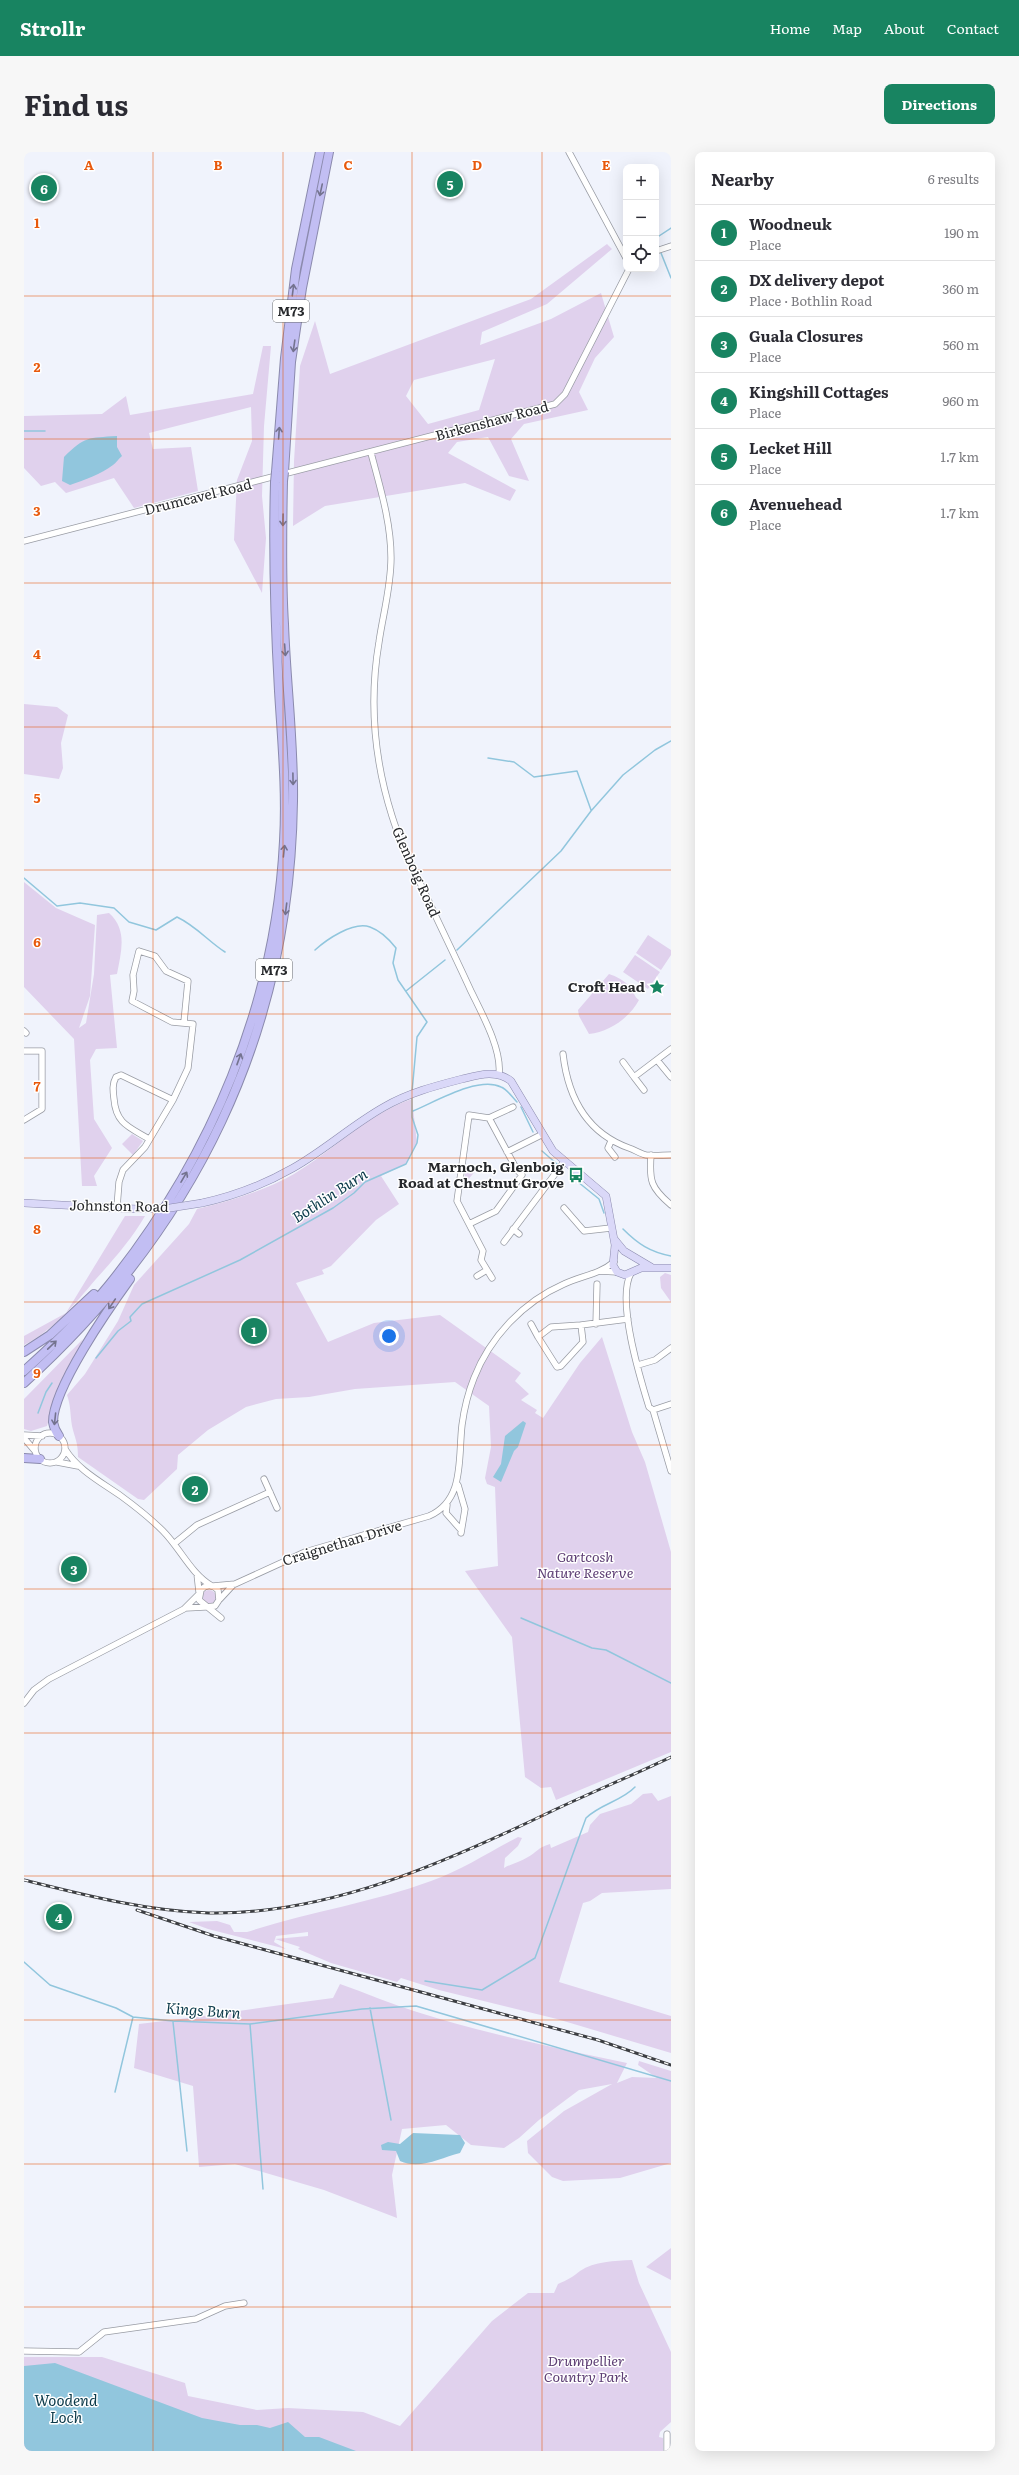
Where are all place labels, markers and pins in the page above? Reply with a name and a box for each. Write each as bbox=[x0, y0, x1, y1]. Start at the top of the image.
pin: 5 bbox=[437, 169, 463, 199]
pin: 6 bbox=[31, 173, 57, 203]
place label: Croft Head bbox=[568, 976, 645, 996]
place icon: Croft Head bbox=[648, 978, 666, 996]
place label: Marnoch, Glenboig Road at Chestnut Grove bbox=[398, 1156, 565, 1192]
bus stop icon: Marnoch, Glenboig Road at Chestnut Grove bbox=[567, 1166, 585, 1184]
pin: 1 bbox=[241, 1316, 267, 1346]
pin: 2 bbox=[182, 1474, 208, 1504]
pin: 3 bbox=[61, 1554, 87, 1584]
pin: 4 bbox=[46, 1902, 72, 1932]

